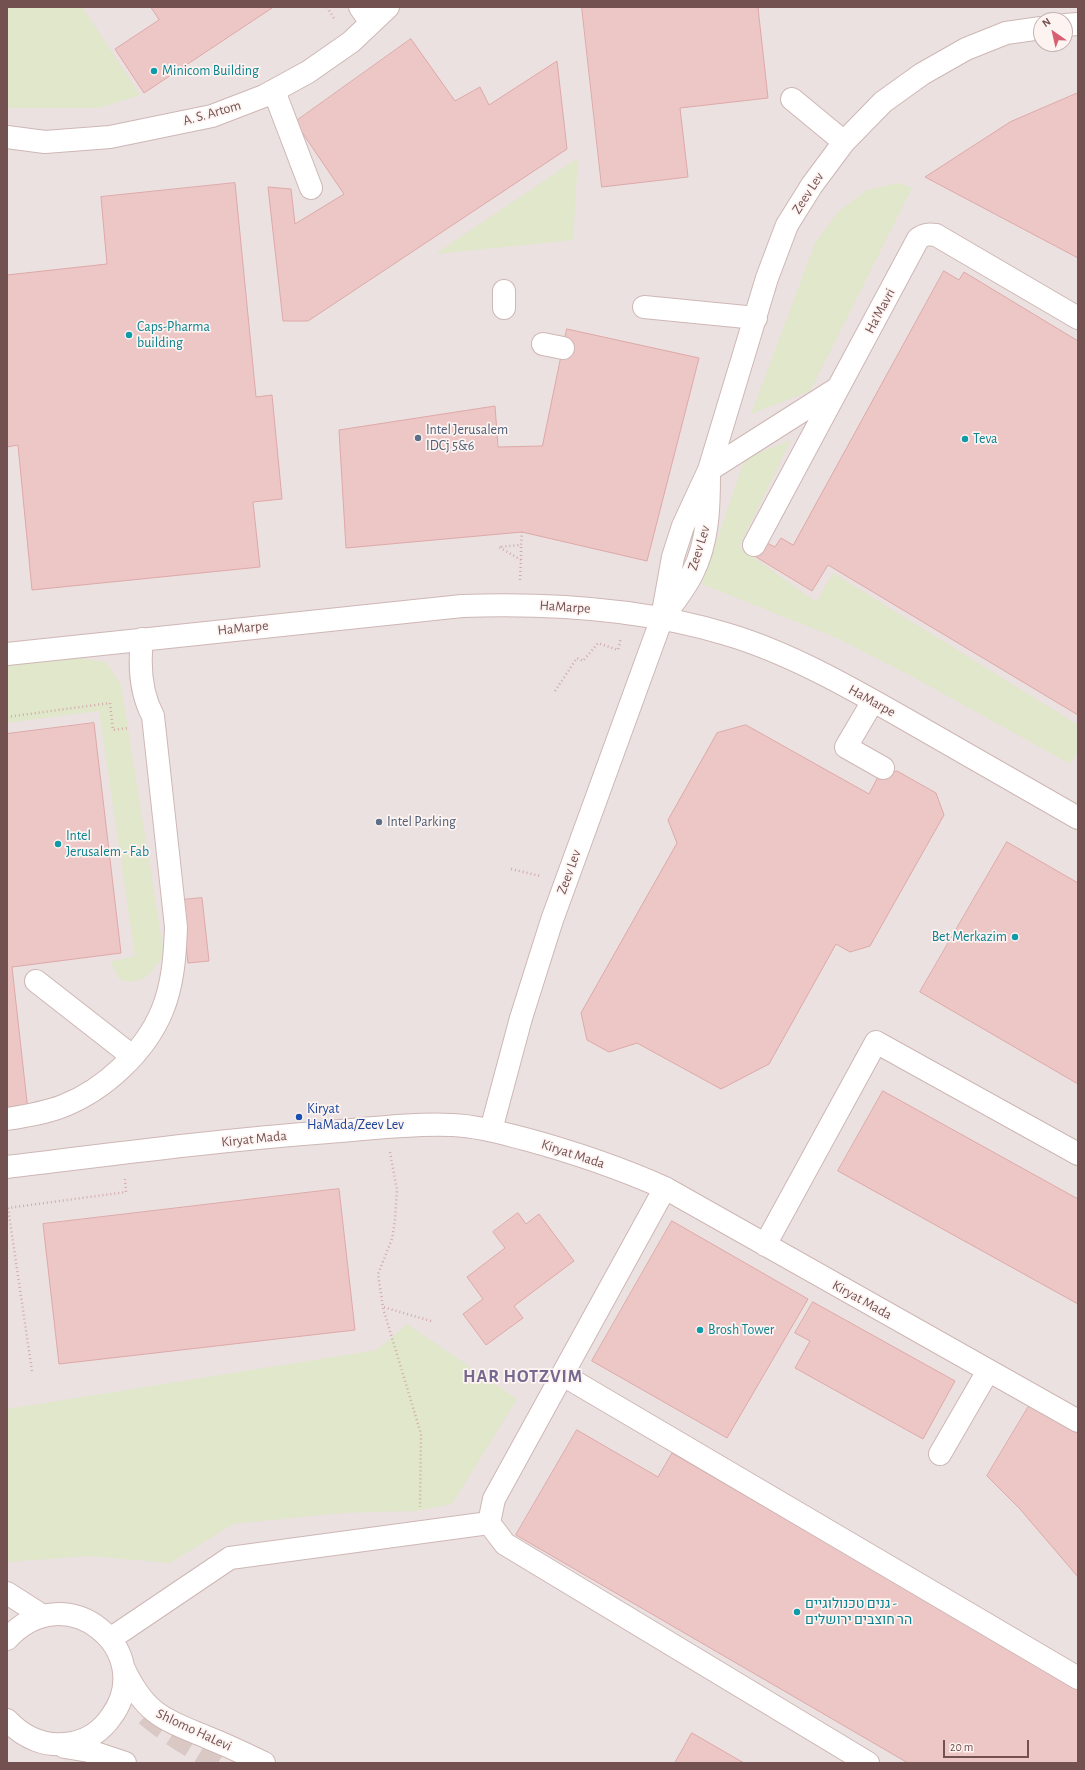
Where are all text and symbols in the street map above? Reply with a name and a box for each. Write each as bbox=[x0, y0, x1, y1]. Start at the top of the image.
north arrow bbox=[1033, 12, 1073, 52]
text: N bbox=[1040, 16, 1053, 29]
place label: Minicom Building bbox=[162, 63, 259, 79]
marker: Minicom Building bbox=[149, 66, 159, 76]
street label: A. S. Artom bbox=[181, 97, 243, 129]
street label: Zeev Lev bbox=[788, 169, 828, 217]
street label: Ha'Mavri bbox=[861, 286, 899, 336]
place label: Caps-Pharma building bbox=[137, 319, 210, 352]
marker: Caps-Pharma building bbox=[124, 330, 134, 340]
place label: Intel Jerusalem IDCj 5&6 bbox=[426, 422, 508, 454]
place label: Teva bbox=[973, 431, 998, 447]
marker: Intel Jerusalem IDCj 5&6 bbox=[413, 433, 423, 443]
marker: Teva bbox=[960, 434, 970, 444]
street label: Zeev Lev bbox=[684, 523, 714, 573]
street label: HaMarpe bbox=[539, 597, 591, 617]
street label: HaMarpe bbox=[217, 617, 269, 639]
street label: HaMarpe bbox=[846, 681, 898, 721]
place label: Intel Parking bbox=[387, 814, 456, 830]
marker: Intel Parking bbox=[374, 817, 384, 827]
place label: Intel Jerusalem - Fab bbox=[66, 828, 149, 860]
marker: Intel Jerusalem - Fab bbox=[53, 839, 63, 849]
street label: Zeev Lev bbox=[553, 847, 585, 897]
place label: Bet Merkazim bbox=[932, 929, 1007, 945]
marker: Bet Merkazim bbox=[1010, 932, 1020, 942]
place label: Kiryat HaMada/Zeev Lev bbox=[307, 1101, 404, 1134]
marker: Kiryat HaMada/Zeev Lev bbox=[294, 1112, 304, 1122]
street label: Kiryat Mada bbox=[220, 1127, 288, 1151]
street label: Kiryat Mada bbox=[539, 1136, 607, 1172]
street label: Kiryat Mada bbox=[829, 1277, 895, 1323]
place label: Brosh Tower bbox=[708, 1322, 774, 1338]
marker: Brosh Tower bbox=[695, 1325, 705, 1335]
district label: HAR HOTZVIM bbox=[463, 1366, 583, 1388]
place label: גנים טכנולוגיים - הר חוצבים ירושלים bbox=[805, 1596, 912, 1628]
marker: גנים טכנולוגיים - הר חוצבים ירושלים bbox=[792, 1607, 802, 1617]
street label: Shlomo HaLevi bbox=[154, 1705, 234, 1755]
scale bar bbox=[945, 1732, 1031, 1758]
text: 20 m bbox=[950, 1741, 973, 1753]

